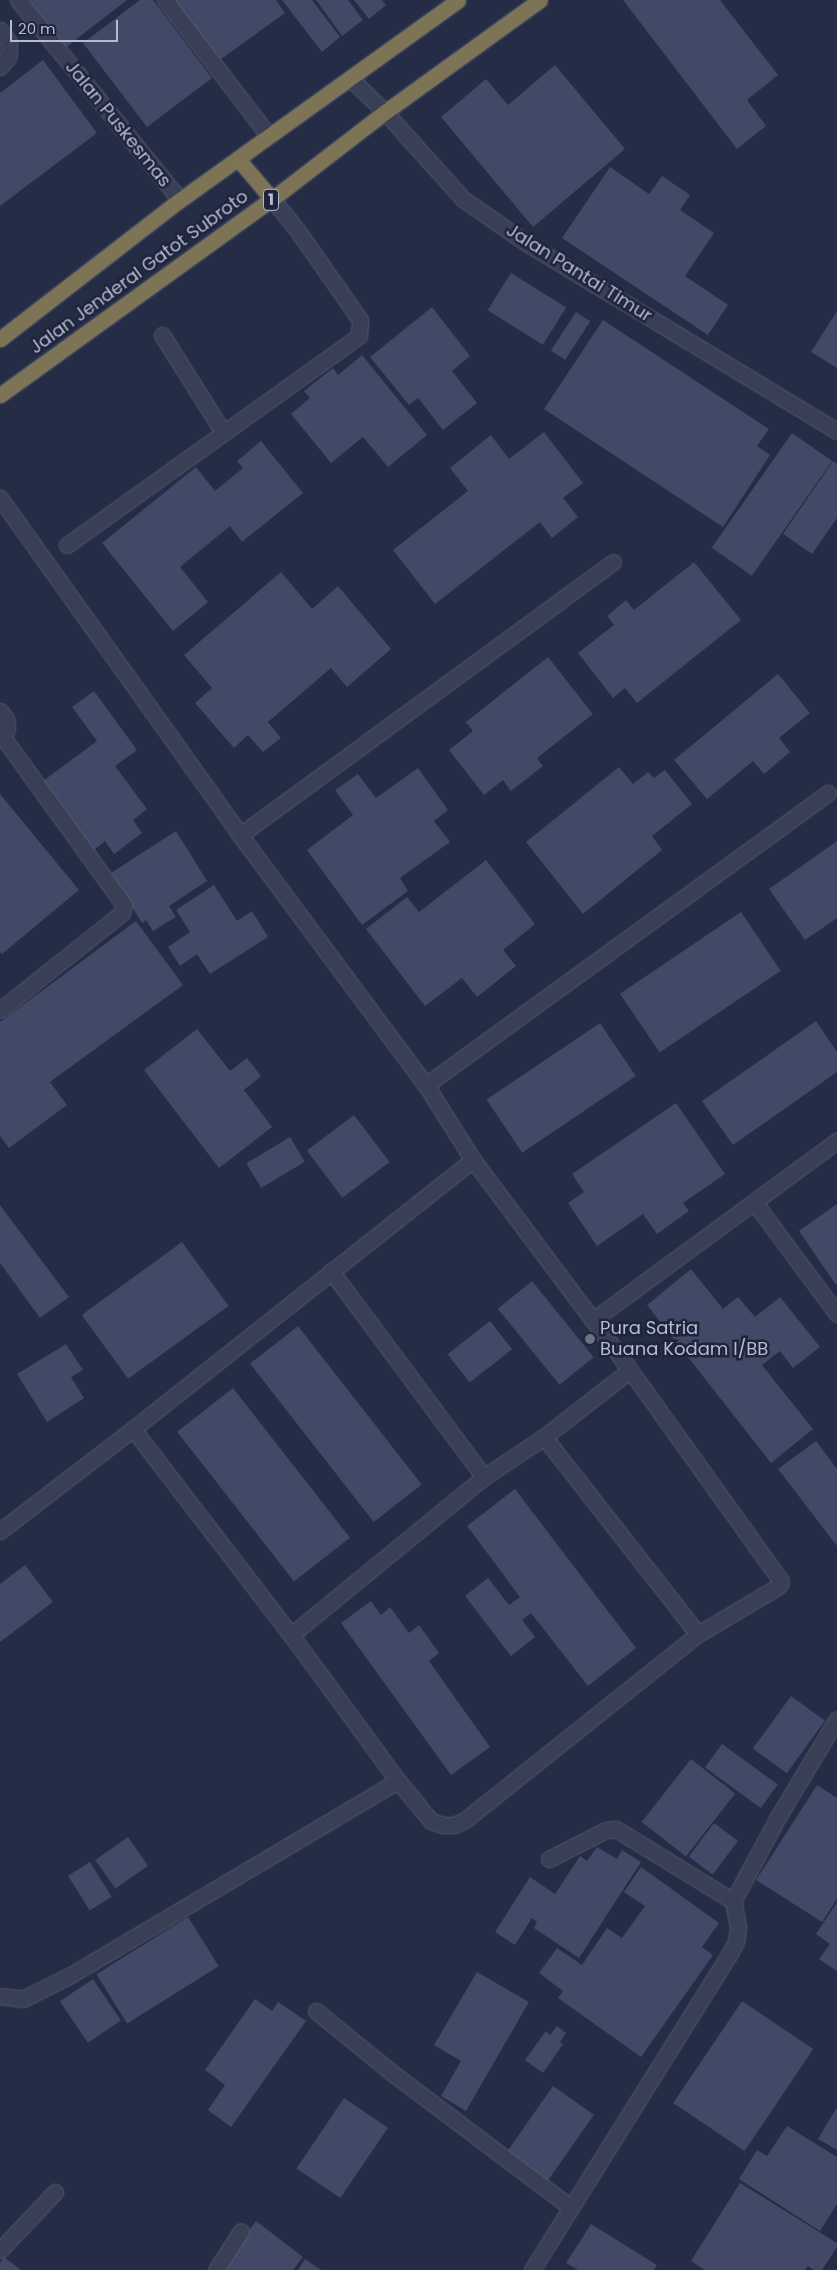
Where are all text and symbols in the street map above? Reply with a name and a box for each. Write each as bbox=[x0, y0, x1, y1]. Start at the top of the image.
scale bar bbox=[12, 10, 120, 42]
text: 20 m bbox=[18, 18, 56, 39]
street label: Jalan Puskesmas bbox=[61, 57, 175, 191]
street label: Jalan Jenderal Gatot Subroto bbox=[26, 186, 252, 358]
road number: 1 bbox=[262, 186, 280, 214]
street label: Jalan Pantai Timur bbox=[502, 219, 656, 327]
place label: Pura Satria Buana Kodam I/BB bbox=[600, 1318, 768, 1360]
marker: Pura Satria Buana Kodam I/BB bbox=[584, 1333, 596, 1345]

